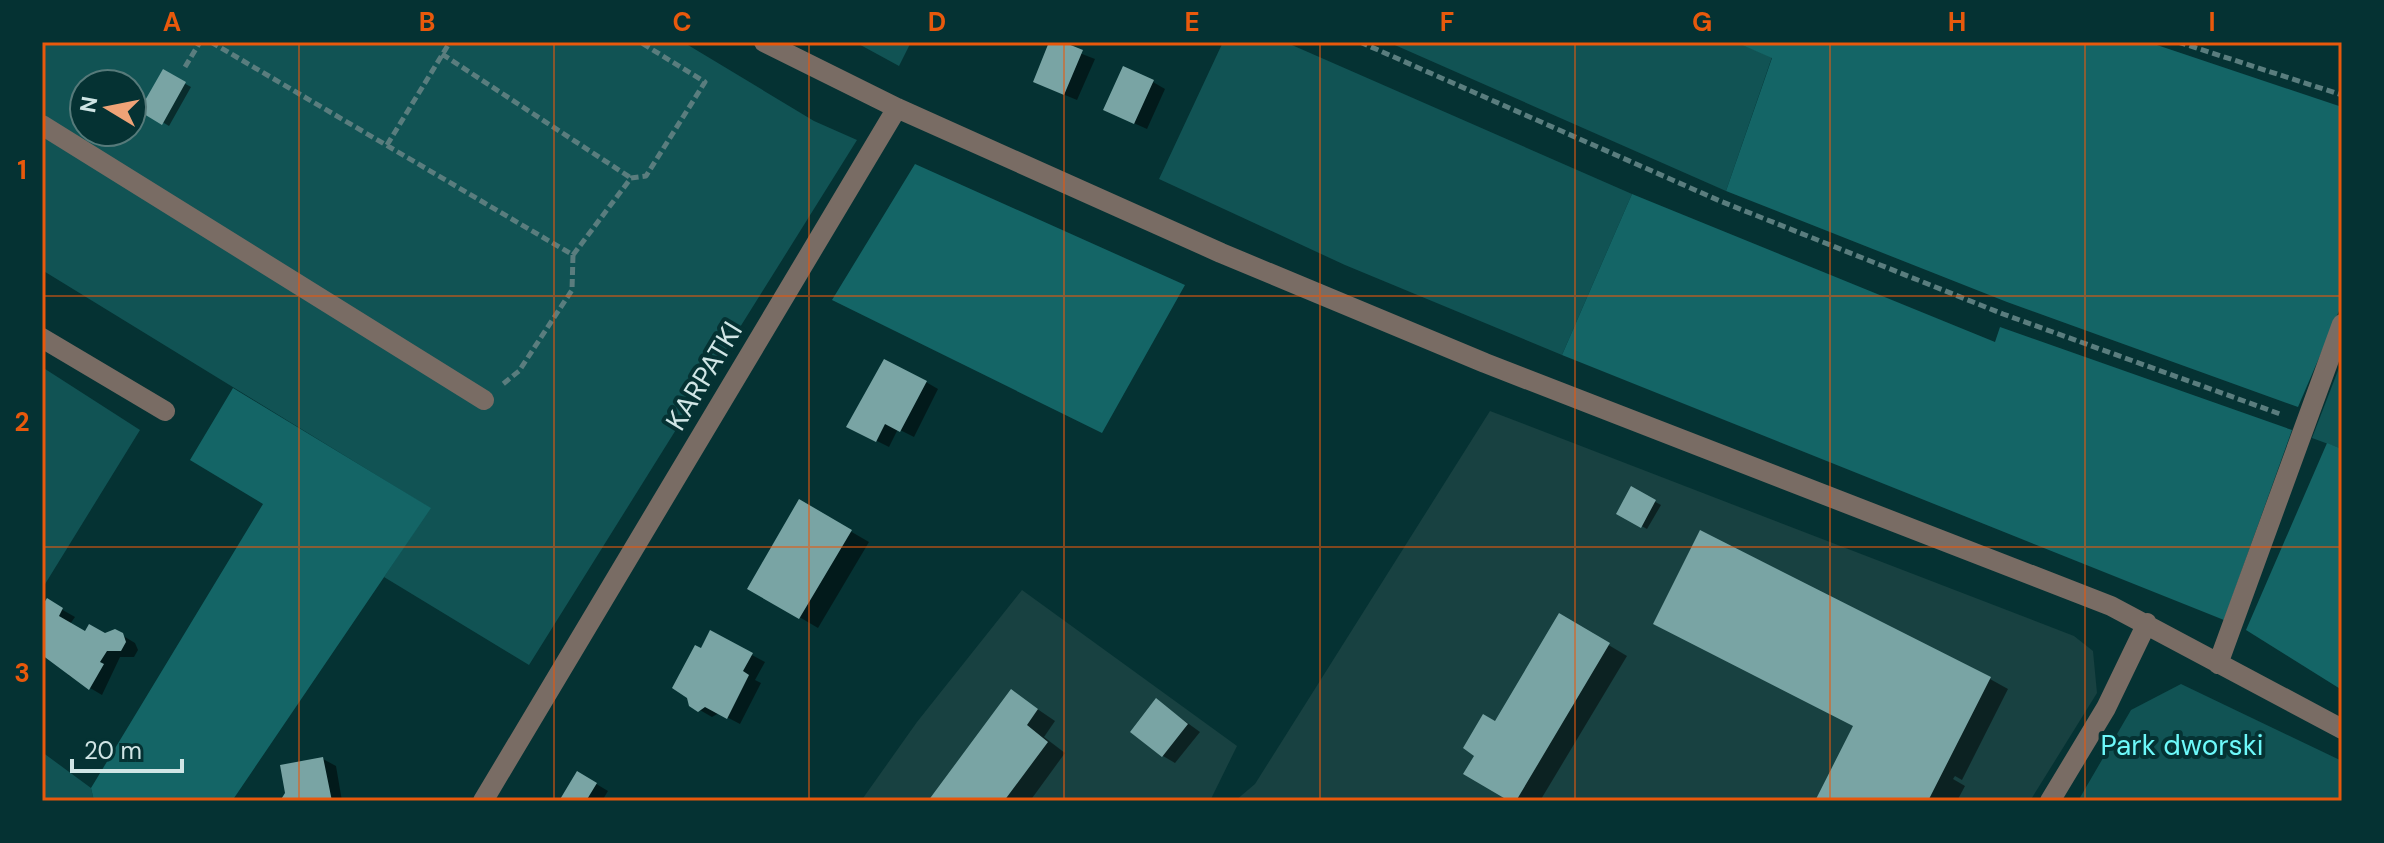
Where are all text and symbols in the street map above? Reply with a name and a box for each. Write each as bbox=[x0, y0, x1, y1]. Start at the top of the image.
text: A bbox=[163, 5, 181, 39]
text: B bbox=[419, 5, 435, 39]
text: C bbox=[672, 5, 692, 39]
text: D bbox=[928, 5, 946, 39]
text: E bbox=[1184, 5, 1200, 39]
text: F bbox=[1440, 5, 1454, 39]
text: G bbox=[1692, 5, 1712, 39]
text: H bbox=[1948, 5, 1966, 39]
text: I bbox=[2208, 5, 2216, 39]
north arrow bbox=[68, 68, 148, 148]
text: N bbox=[73, 94, 104, 115]
text: 1 bbox=[17, 153, 27, 187]
street label: KARPATKI bbox=[657, 315, 751, 437]
text: 2 bbox=[14, 405, 30, 439]
text: 3 bbox=[14, 656, 30, 690]
scale bar bbox=[72, 723, 182, 773]
park label: Park dworski bbox=[2101, 727, 2264, 764]
text: 20 m bbox=[84, 735, 142, 766]

